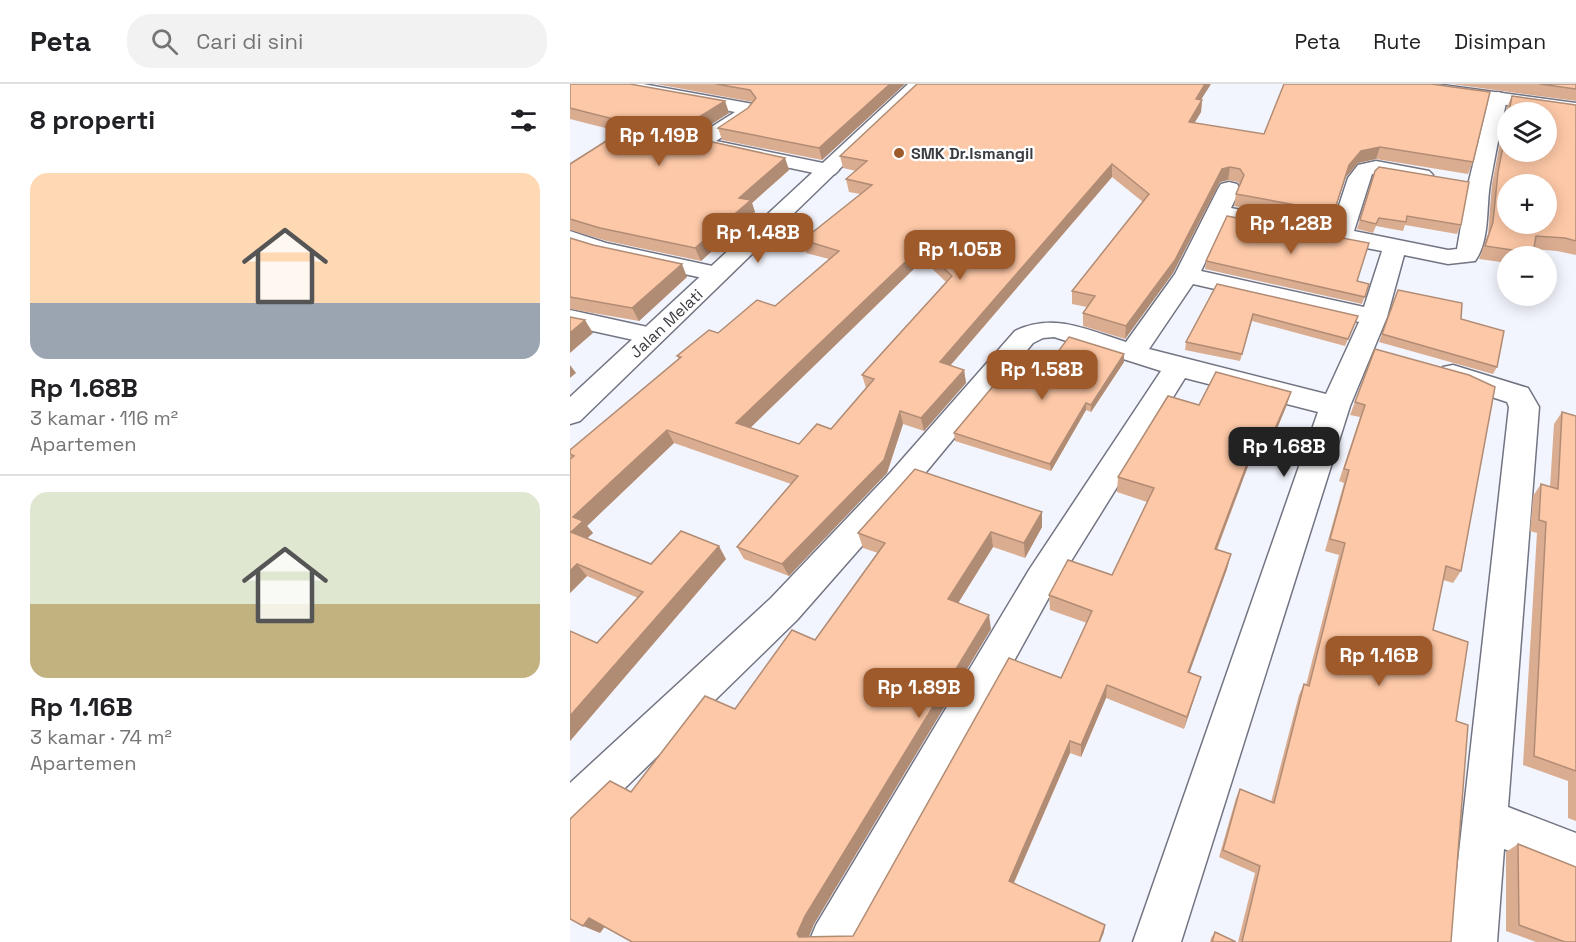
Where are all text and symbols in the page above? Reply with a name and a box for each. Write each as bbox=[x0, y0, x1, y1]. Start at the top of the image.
search box bbox=[127, 14, 547, 68]
text: Peta bbox=[30, 23, 91, 59]
icon: search bbox=[148, 25, 181, 58]
text: Cari di sini bbox=[196, 27, 303, 55]
text: Peta bbox=[1294, 28, 1340, 55]
text: Rute bbox=[1373, 28, 1421, 55]
text: Disimpan bbox=[1454, 28, 1546, 55]
map controls bbox=[1497, 102, 1557, 306]
button: layers bbox=[1497, 102, 1557, 162]
text: 8 properti bbox=[30, 103, 155, 137]
icon: filters bbox=[507, 104, 540, 137]
pin: Rp 1.19B bbox=[597, 116, 721, 167]
text: Rp 1.19B bbox=[619, 122, 699, 148]
place label: SMK Dr.Ismangil bbox=[911, 143, 1033, 164]
marker: SMK Dr.Ismangil bbox=[892, 146, 906, 160]
button: + bbox=[1497, 174, 1557, 234]
pin: Rp 1.28B bbox=[1229, 204, 1353, 255]
text: Rp 1.28B bbox=[1250, 210, 1332, 236]
icon: home bbox=[231, 212, 339, 320]
pin: Rp 1.48B bbox=[696, 213, 820, 264]
text: Rp 1.48B bbox=[716, 219, 800, 245]
pin: Rp 1.05B bbox=[898, 230, 1022, 281]
text: Rp 1.05B bbox=[918, 236, 1002, 262]
button: − bbox=[1497, 246, 1557, 306]
street label: Jalan Melati bbox=[625, 284, 707, 363]
pin: Rp 1.58B bbox=[980, 350, 1104, 401]
text: Rp 1.58B bbox=[1001, 356, 1083, 382]
text: Rp 1.68B bbox=[30, 371, 138, 405]
text: 3 kamar · 116 m² bbox=[30, 405, 178, 431]
pin: Rp 1.68B bbox=[1222, 427, 1346, 478]
text: Apartemen bbox=[30, 431, 137, 457]
text: Rp 1.68B bbox=[1243, 433, 1325, 459]
icon: home bbox=[231, 531, 339, 639]
pin: Rp 1.16B bbox=[1317, 636, 1441, 687]
text: Rp 1.16B bbox=[1339, 642, 1419, 668]
pin: Rp 1.89B bbox=[857, 668, 981, 719]
text: Rp 1.89B bbox=[877, 674, 961, 700]
text: Rp 1.16B bbox=[30, 690, 133, 724]
text: 3 kamar · 74 m² bbox=[30, 724, 172, 750]
text: Apartemen bbox=[30, 750, 137, 776]

